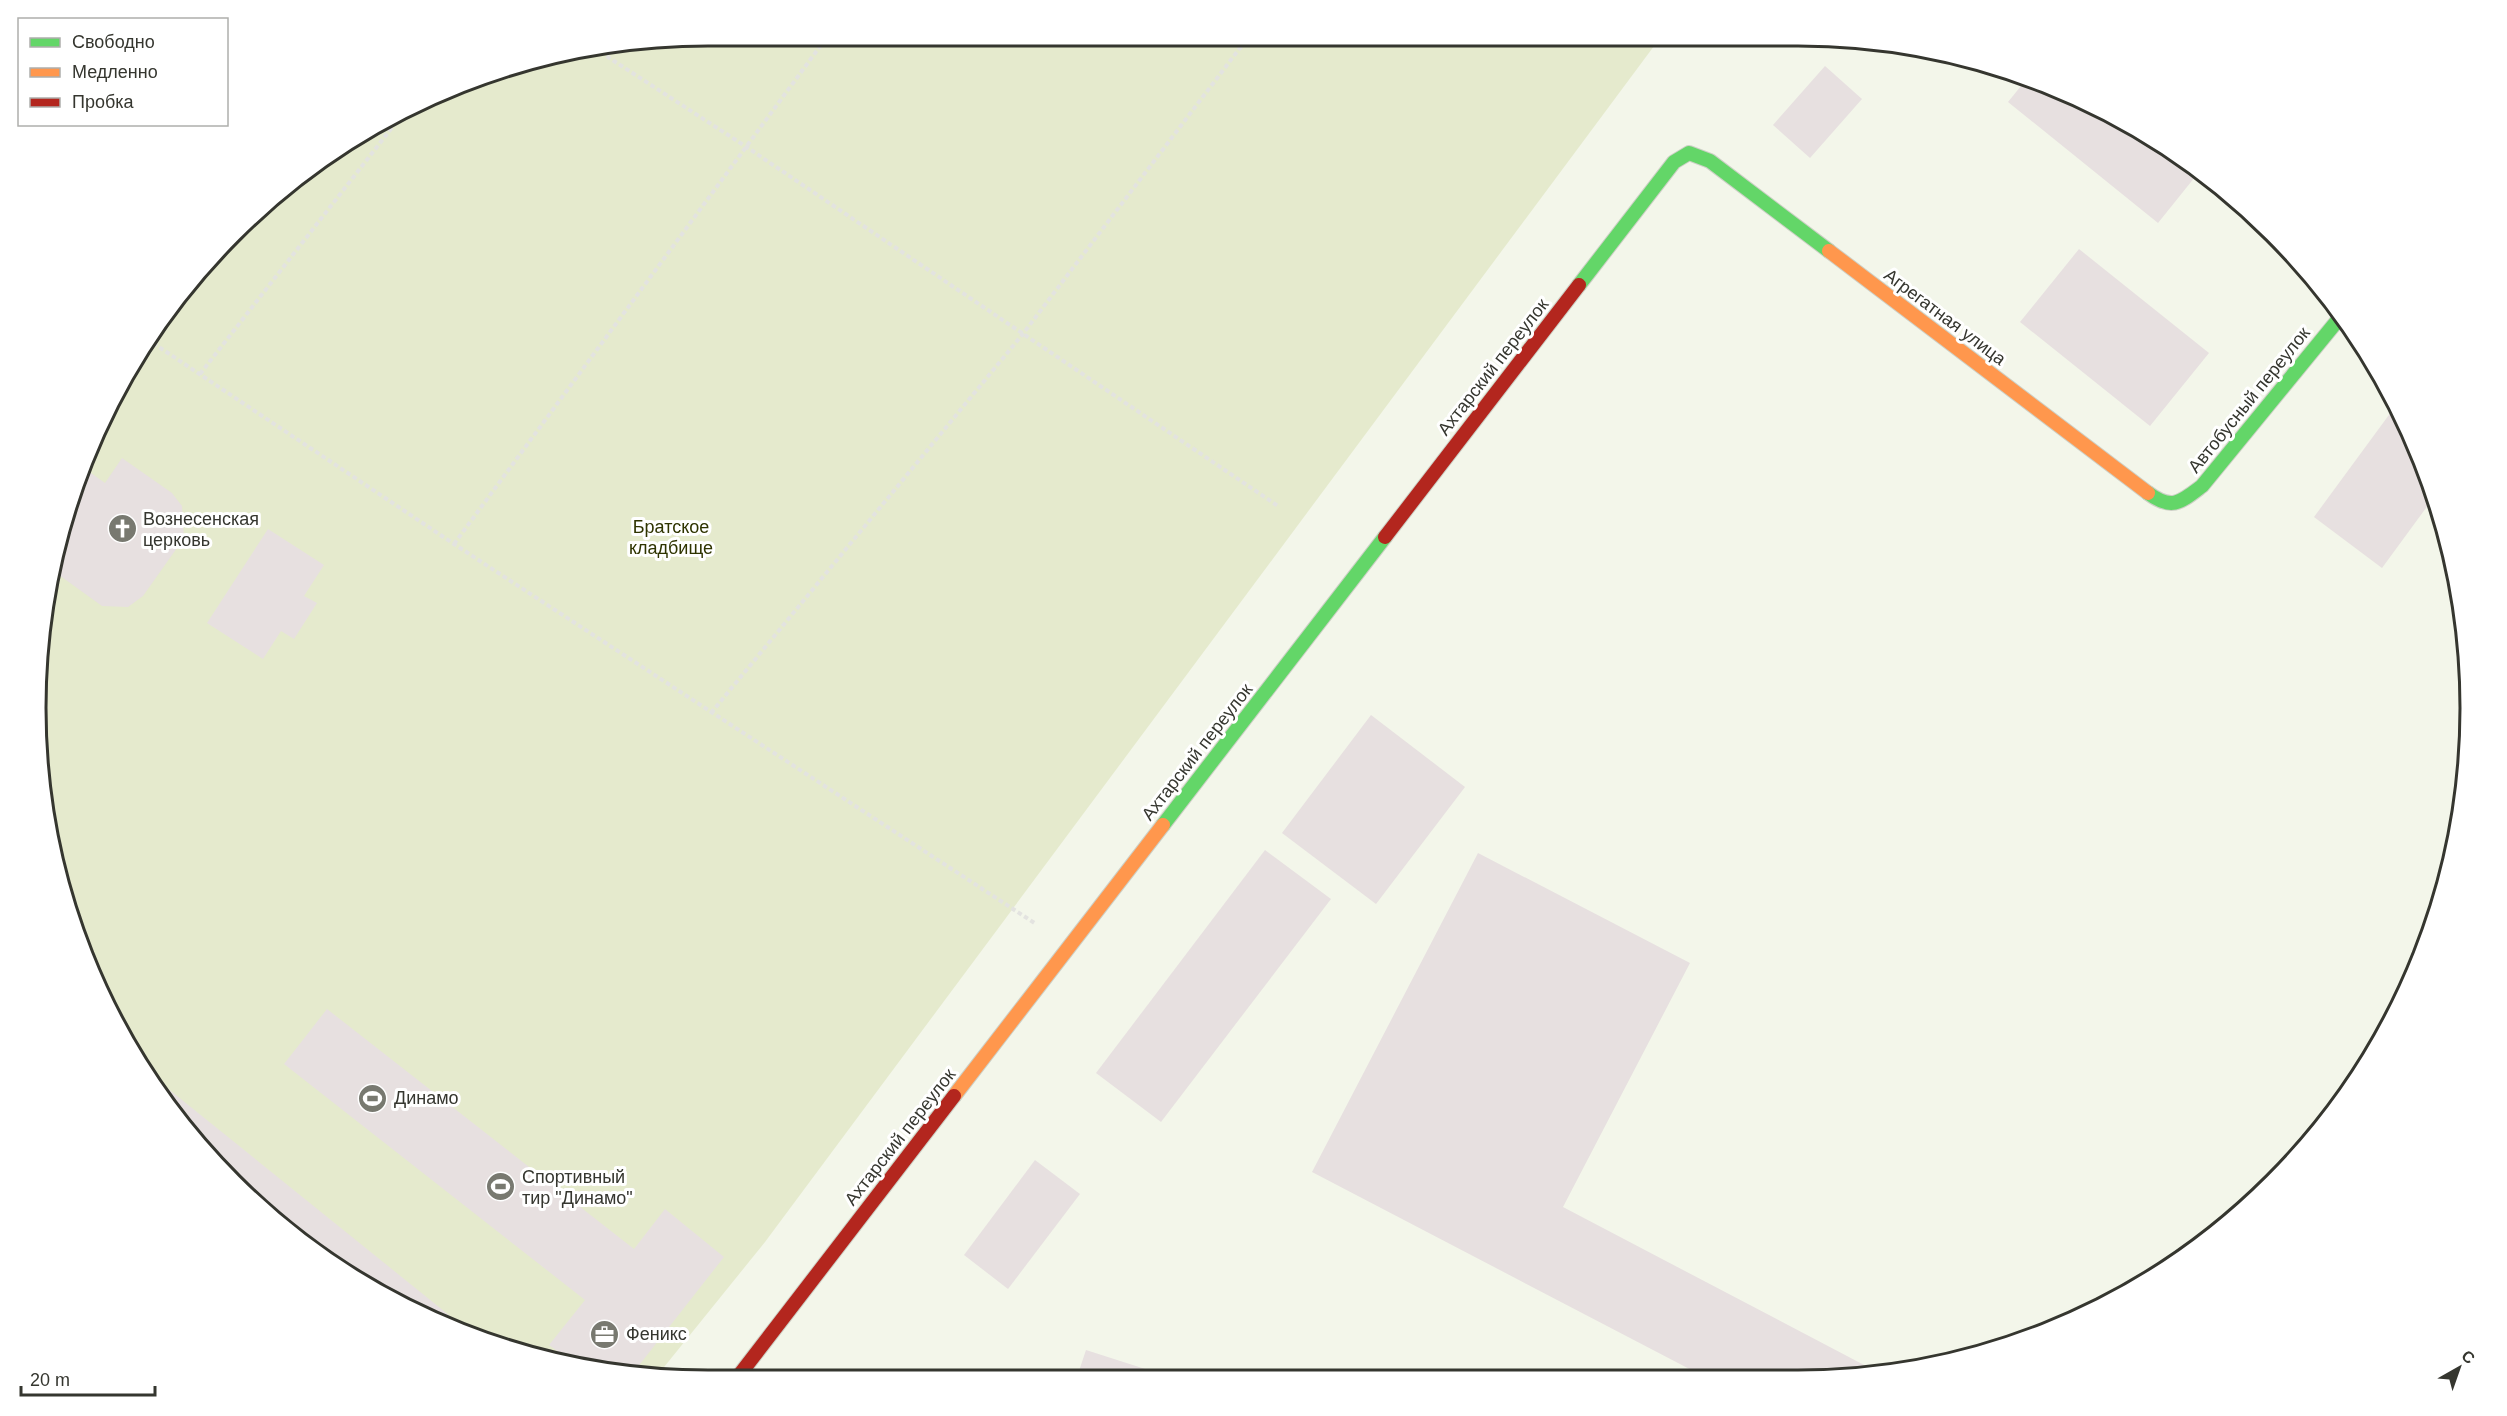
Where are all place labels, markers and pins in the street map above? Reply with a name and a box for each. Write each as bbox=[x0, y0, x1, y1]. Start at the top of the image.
place label: Вознесенская церковь bbox=[143, 509, 259, 550]
church icon: Вознесенская церковь bbox=[106, 513, 138, 545]
sports icon: Динамо bbox=[357, 1082, 389, 1114]
place label: Динамо bbox=[394, 1088, 459, 1108]
place label: Спортивный тир "Динамо" bbox=[522, 1167, 633, 1208]
sports icon: Спортивный тир "Динамо" bbox=[485, 1171, 517, 1203]
office icon: Феникс bbox=[589, 1318, 621, 1350]
place label: Феникс bbox=[626, 1324, 687, 1344]

